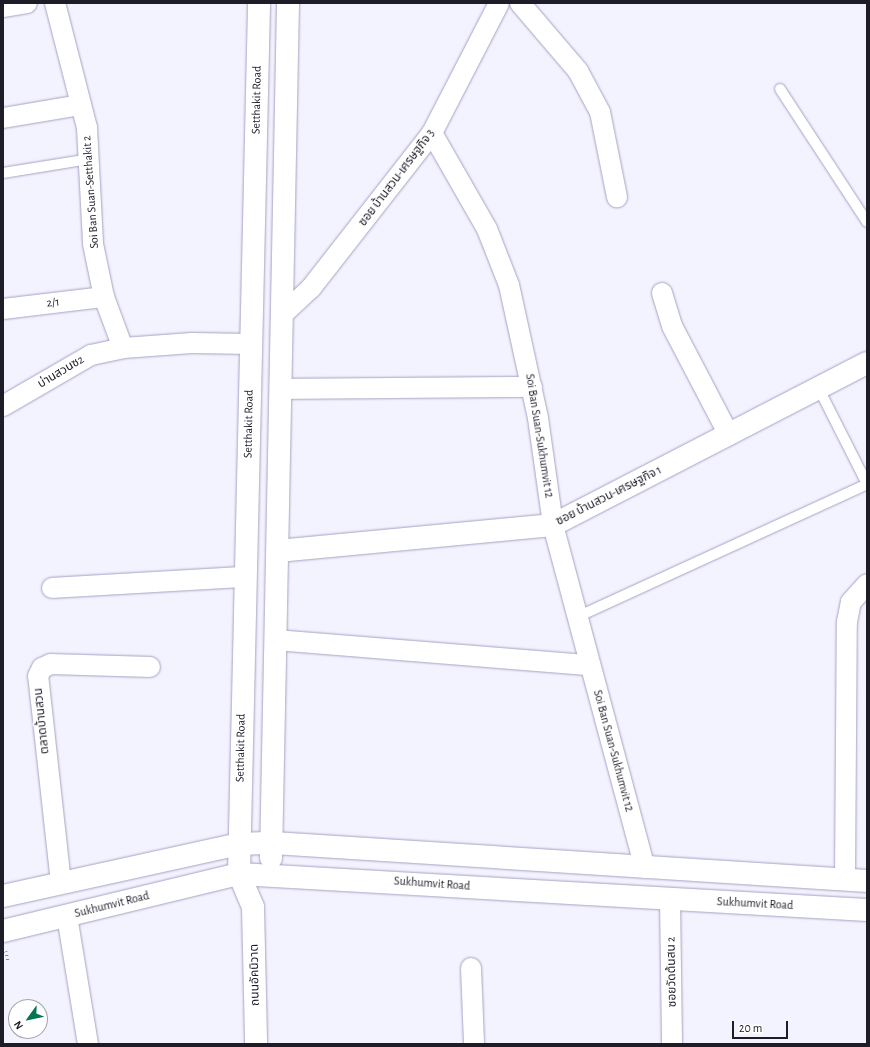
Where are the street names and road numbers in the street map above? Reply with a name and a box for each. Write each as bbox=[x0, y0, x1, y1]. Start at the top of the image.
street label: Setthakit Road bbox=[249, 66, 265, 134]
street label: ซอย บ้านสวน-เศรษฐกิจ 3 bbox=[356, 127, 438, 229]
street label: Soi Ban Suan-Setthakit 2 bbox=[80, 135, 102, 249]
street label: 2/1 bbox=[46, 295, 60, 311]
street label: บ่านสวนซ2 bbox=[35, 353, 87, 391]
street label: Soi Ban Suan-Sukhumvit 12 bbox=[522, 373, 556, 499]
street label: Setthakit Road bbox=[241, 390, 257, 458]
street label: ซอย บ้านสวน-เศรษฐกิจ 1 bbox=[554, 463, 664, 529]
street label: ตลาดบ้านสวน bbox=[31, 687, 53, 755]
street label: Soi Ban Suan-Sukhumvit 12 bbox=[590, 688, 636, 814]
street label: Setthakit Road bbox=[233, 714, 249, 782]
street label: Sukhumvit Road bbox=[393, 874, 471, 894]
street label: Sukhumvit Road bbox=[73, 889, 151, 921]
street label: Sukhumvit Road bbox=[716, 895, 794, 913]
street label: ซอยวัดต้นสน 2 bbox=[664, 937, 680, 1007]
street label: ถนนอัคนิวาต bbox=[247, 944, 263, 1006]

